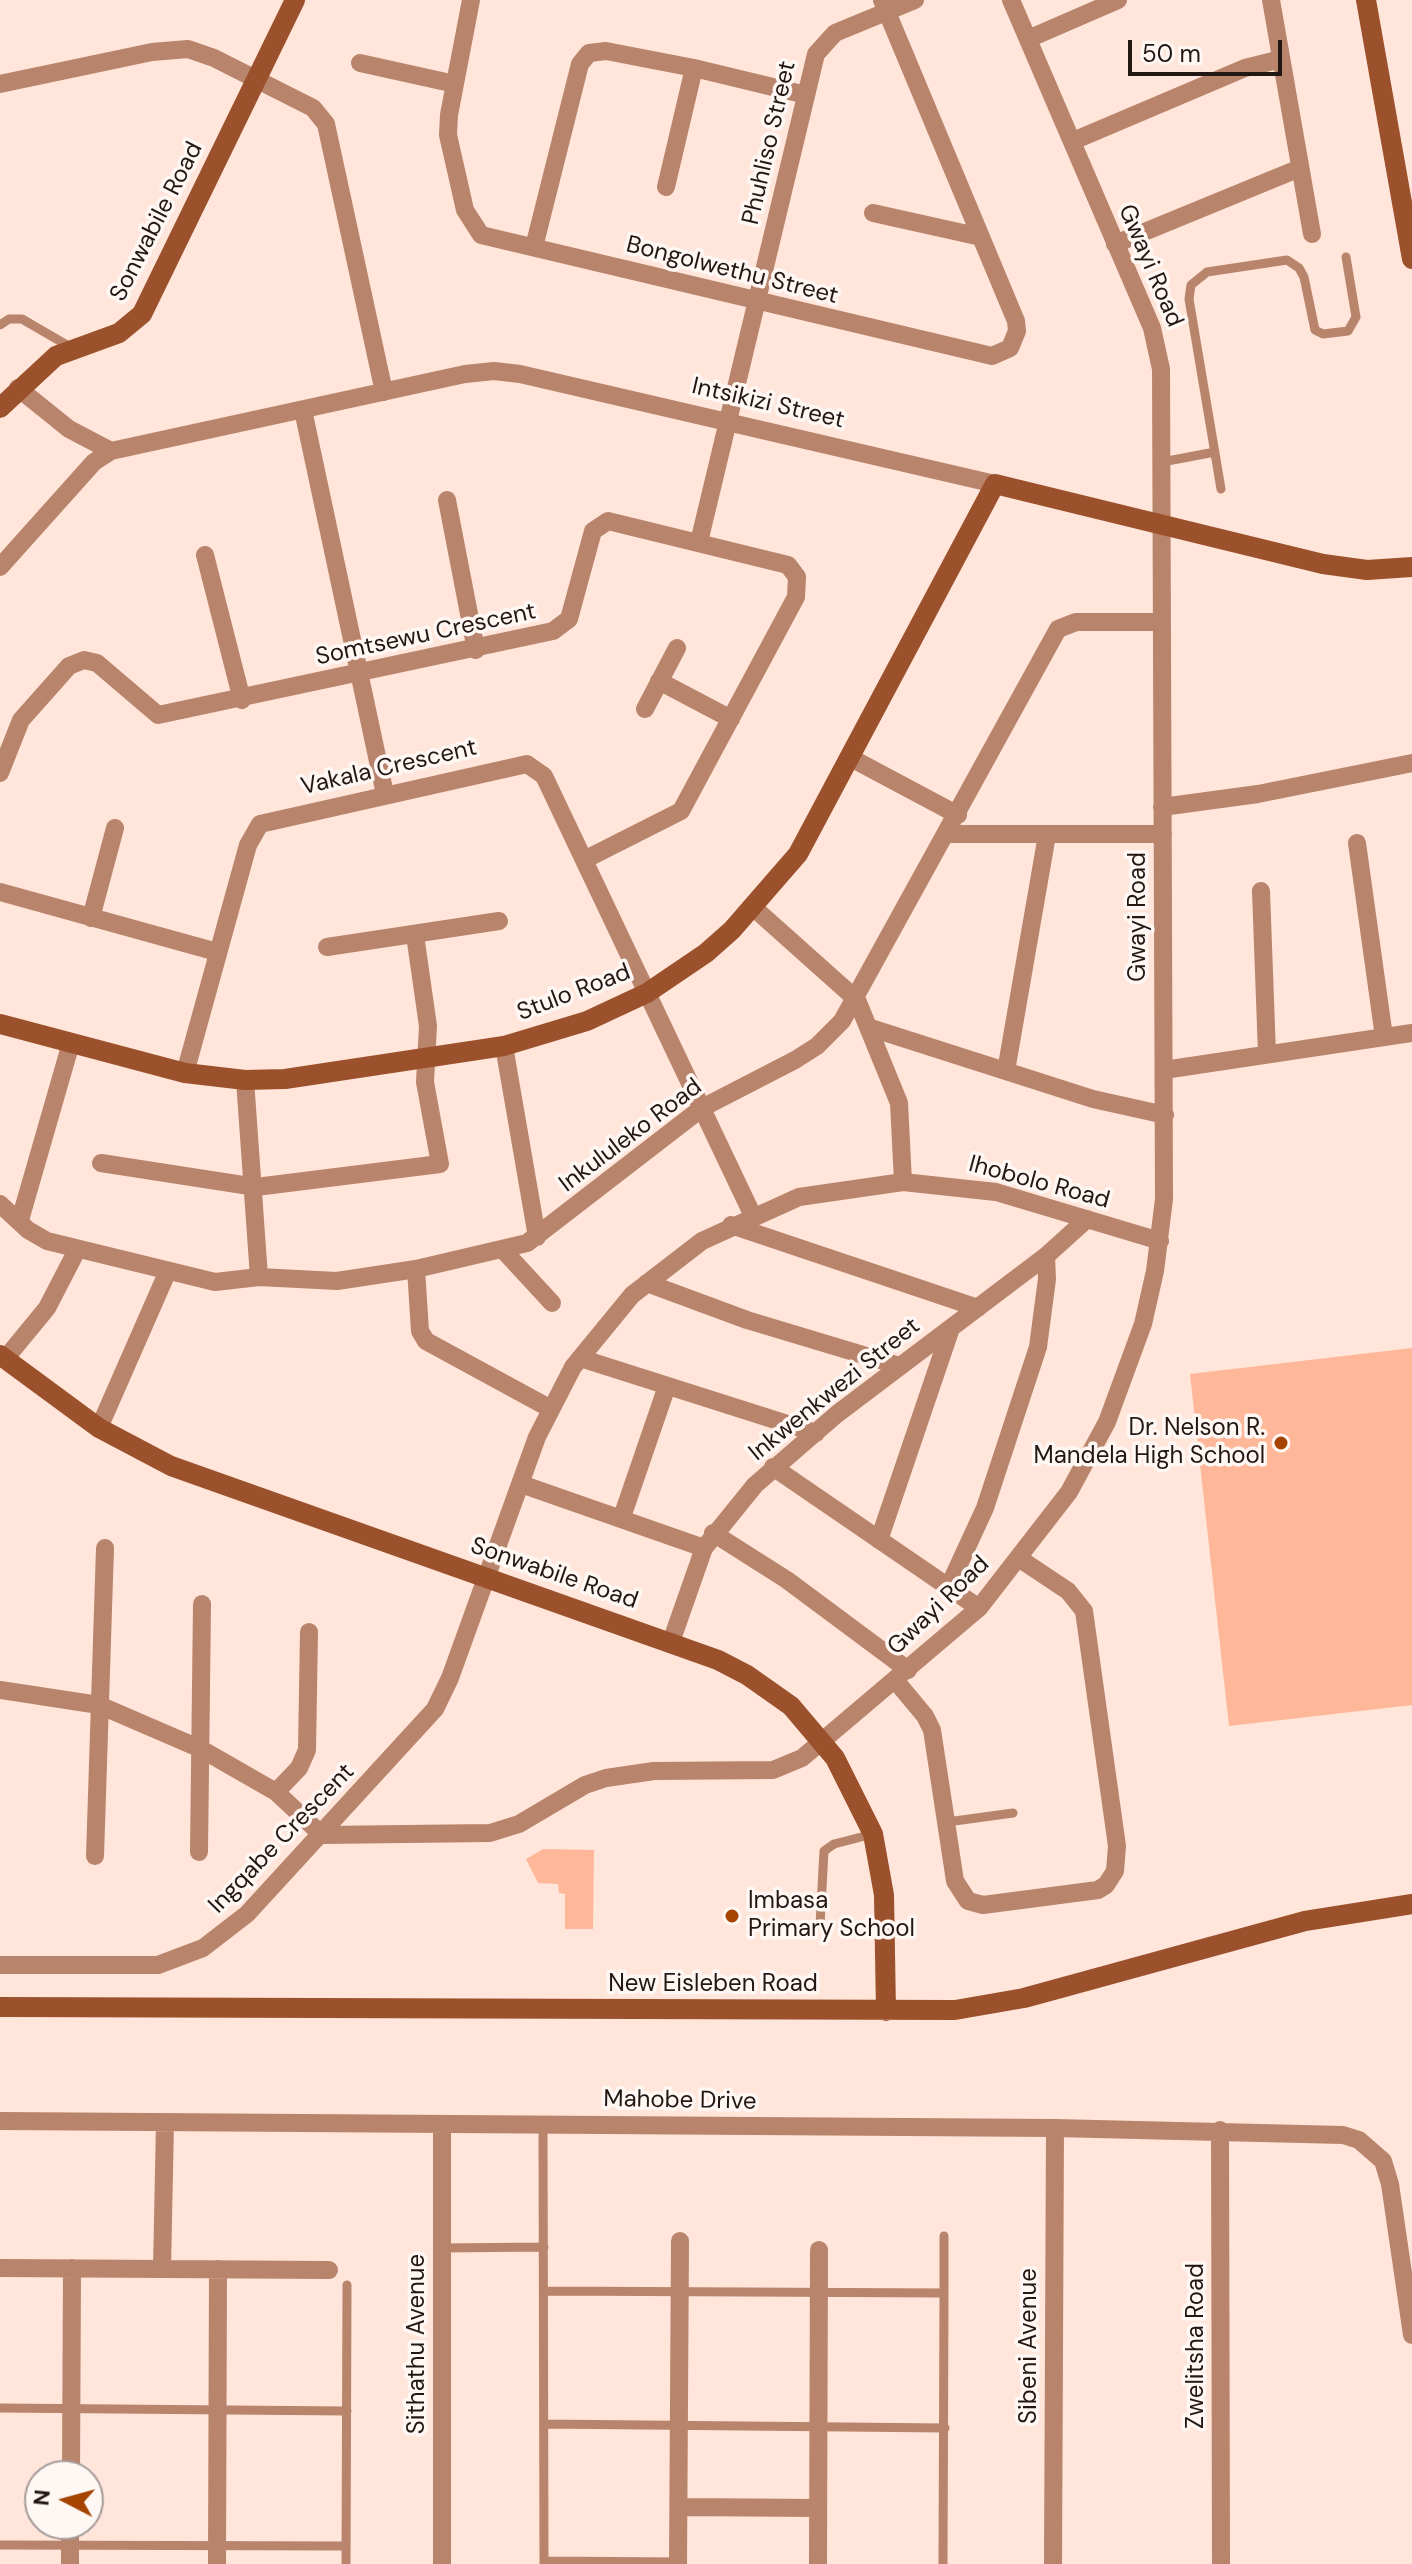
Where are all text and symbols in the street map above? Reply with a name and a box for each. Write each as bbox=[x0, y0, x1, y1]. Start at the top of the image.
scale bar bbox=[1132, 24, 1286, 74]
text: 50 m bbox=[1142, 38, 1201, 69]
street label: Phuhliso Street bbox=[737, 58, 803, 228]
street label: Sonwabile Road bbox=[104, 138, 210, 306]
street label: Gwayi Road bbox=[1111, 200, 1189, 332]
street label: Bongolwethu Street bbox=[623, 231, 841, 311]
street label: Intsikizi Street bbox=[689, 372, 847, 436]
street label: Somtsewu Crescent bbox=[313, 598, 539, 672]
street label: Vakala Crescent bbox=[298, 734, 480, 802]
street label: Gwayi Road bbox=[1125, 852, 1153, 982]
street label: Stulo Road bbox=[513, 958, 635, 1028]
street label: Inkululeko Road bbox=[554, 1073, 708, 1199]
street label: Ihobolo Road bbox=[965, 1150, 1113, 1216]
street label: Inkwenkwezi Street bbox=[744, 1312, 926, 1468]
place label: Dr. Nelson R. Mandela High School bbox=[1034, 1415, 1265, 1471]
marker: Dr. Nelson R. Mandela High School bbox=[1272, 1434, 1290, 1452]
street label: Sonwabile Road bbox=[467, 1532, 641, 1616]
street label: Gwayi Road bbox=[882, 1550, 996, 1662]
street label: Ingqabe Crescent bbox=[203, 1758, 361, 1920]
place label: Imbasa Primary School bbox=[748, 1888, 915, 1944]
marker: Imbasa Primary School bbox=[723, 1907, 741, 1925]
street label: New Eisleben Road bbox=[608, 1971, 818, 1999]
street label: Mahobe Drive bbox=[603, 2085, 757, 2117]
street label: Sithathu Avenue bbox=[404, 2254, 432, 2434]
street label: Zwelitsha Road bbox=[1183, 2263, 1211, 2429]
street label: Sibeni Avenue bbox=[1016, 2268, 1044, 2424]
north arrow bbox=[24, 2460, 104, 2540]
text: N bbox=[26, 2488, 57, 2507]

